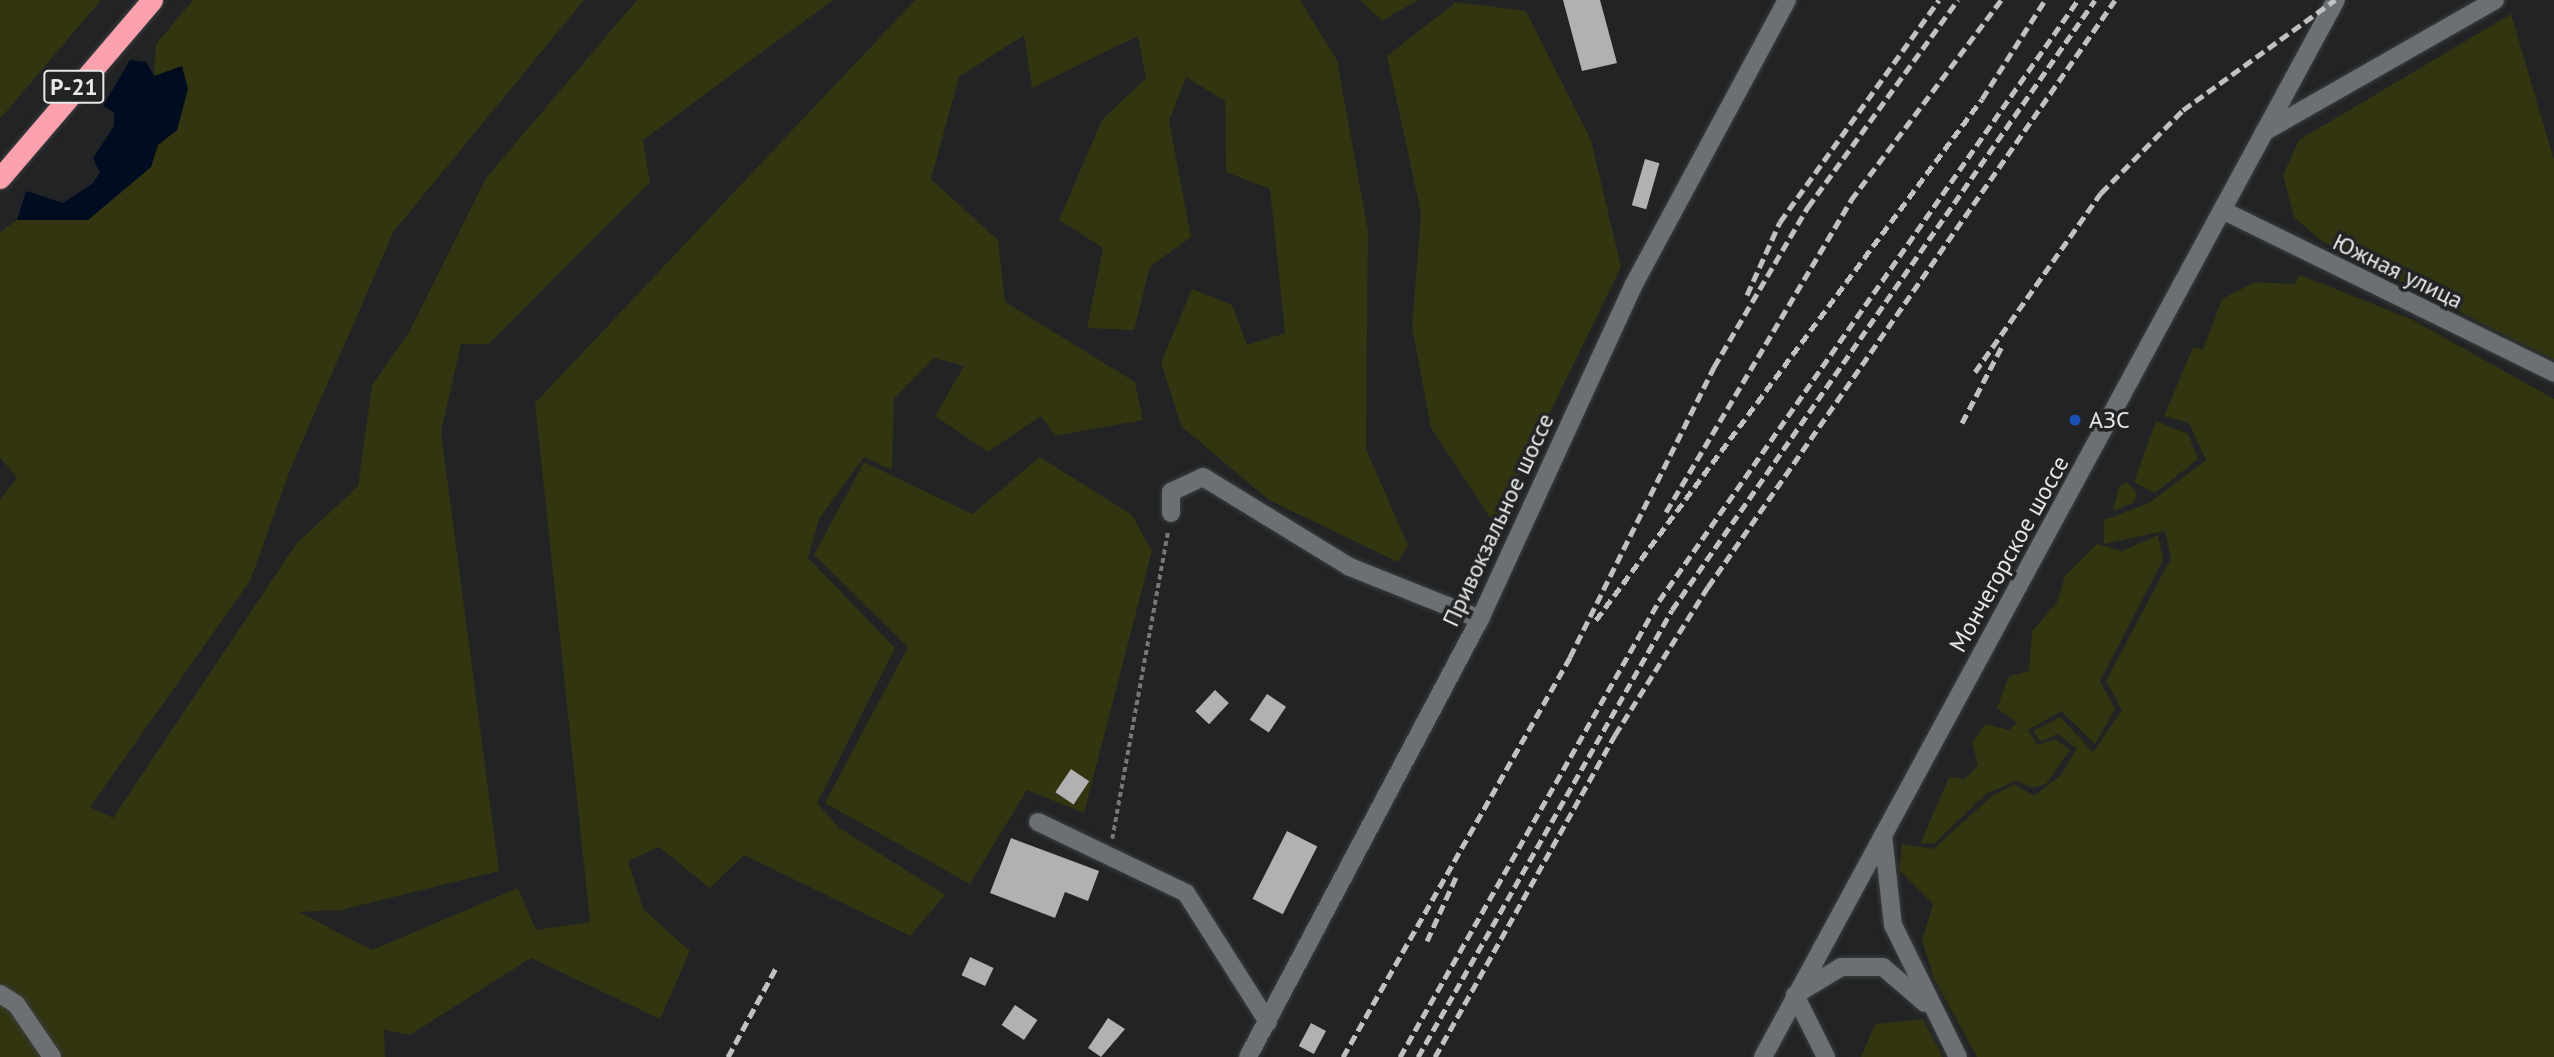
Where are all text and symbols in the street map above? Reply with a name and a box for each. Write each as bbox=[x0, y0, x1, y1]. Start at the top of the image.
road number: Р-21 bbox=[42, 68, 106, 106]
street label: Южная улица bbox=[2328, 227, 2468, 315]
place label: АЗС bbox=[2089, 406, 2130, 434]
street label: Привокзальное шоссе bbox=[1436, 409, 1560, 631]
marker: АЗС bbox=[2067, 412, 2083, 428]
street label: Мончегорское шоссе bbox=[1943, 451, 2075, 657]

